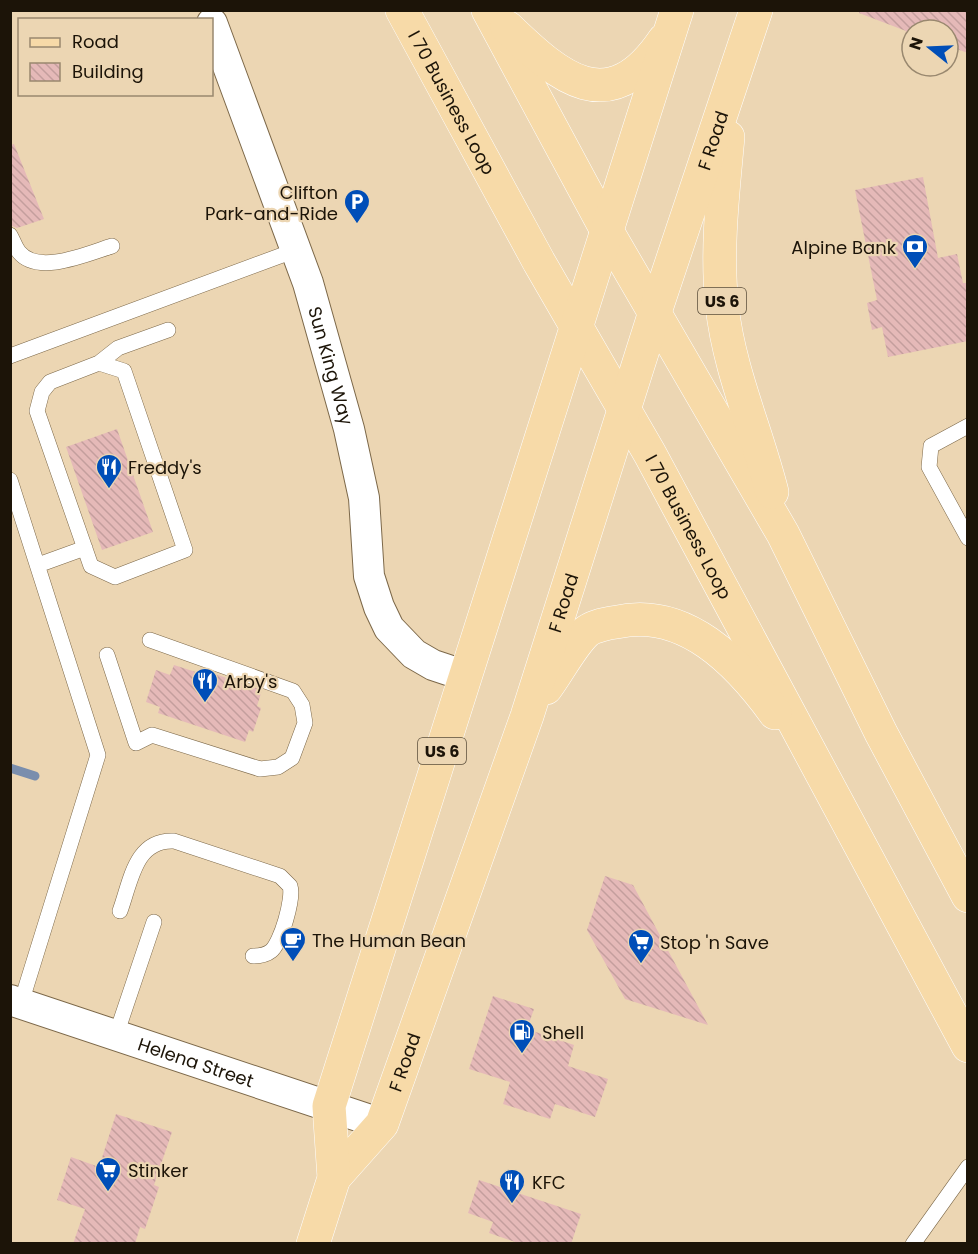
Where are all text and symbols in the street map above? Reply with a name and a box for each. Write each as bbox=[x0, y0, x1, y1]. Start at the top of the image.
legend bbox=[18, 18, 213, 96]
north arrow bbox=[900, 18, 960, 78]
street label: I 70 Business Loop bbox=[403, 26, 502, 179]
text: Road bbox=[72, 29, 119, 54]
text: N bbox=[903, 34, 929, 53]
text: Building bbox=[72, 59, 144, 84]
street label: F Road bbox=[691, 108, 734, 173]
place label: Clifton Park-and-Ride bbox=[205, 180, 338, 226]
parking icon: Clifton Park-and-Ride bbox=[342, 187, 372, 225]
bank icon: Alpine Bank bbox=[900, 232, 930, 270]
place label: Alpine Bank bbox=[791, 235, 897, 260]
road number: US 6 bbox=[698, 288, 746, 314]
street label: Sun King Way bbox=[303, 303, 360, 428]
street label: I 70 Business Loop bbox=[640, 450, 738, 603]
restaurant icon: Freddy's bbox=[94, 452, 124, 490]
place label: Freddy's bbox=[128, 455, 202, 480]
street label: F Road bbox=[542, 570, 584, 636]
restaurant icon: Arby's bbox=[190, 666, 220, 704]
place label: Arby's bbox=[224, 669, 277, 694]
road number: US 6 bbox=[418, 738, 466, 764]
cafe icon: The Human Bean bbox=[278, 925, 308, 963]
supermarket icon: Stop 'n Save bbox=[626, 927, 656, 965]
place label: The Human Bean bbox=[312, 928, 466, 953]
place label: Stop 'n Save bbox=[660, 930, 769, 955]
fuel station icon: Shell bbox=[507, 1017, 537, 1055]
place label: Shell bbox=[542, 1020, 584, 1045]
street label: F Road bbox=[382, 1029, 426, 1095]
street label: Helena Street bbox=[135, 1031, 257, 1093]
supermarket icon: Stinker bbox=[93, 1155, 123, 1193]
place label: Stinker bbox=[128, 1158, 188, 1183]
restaurant icon: KFC bbox=[497, 1167, 527, 1205]
place label: KFC bbox=[532, 1170, 566, 1195]

